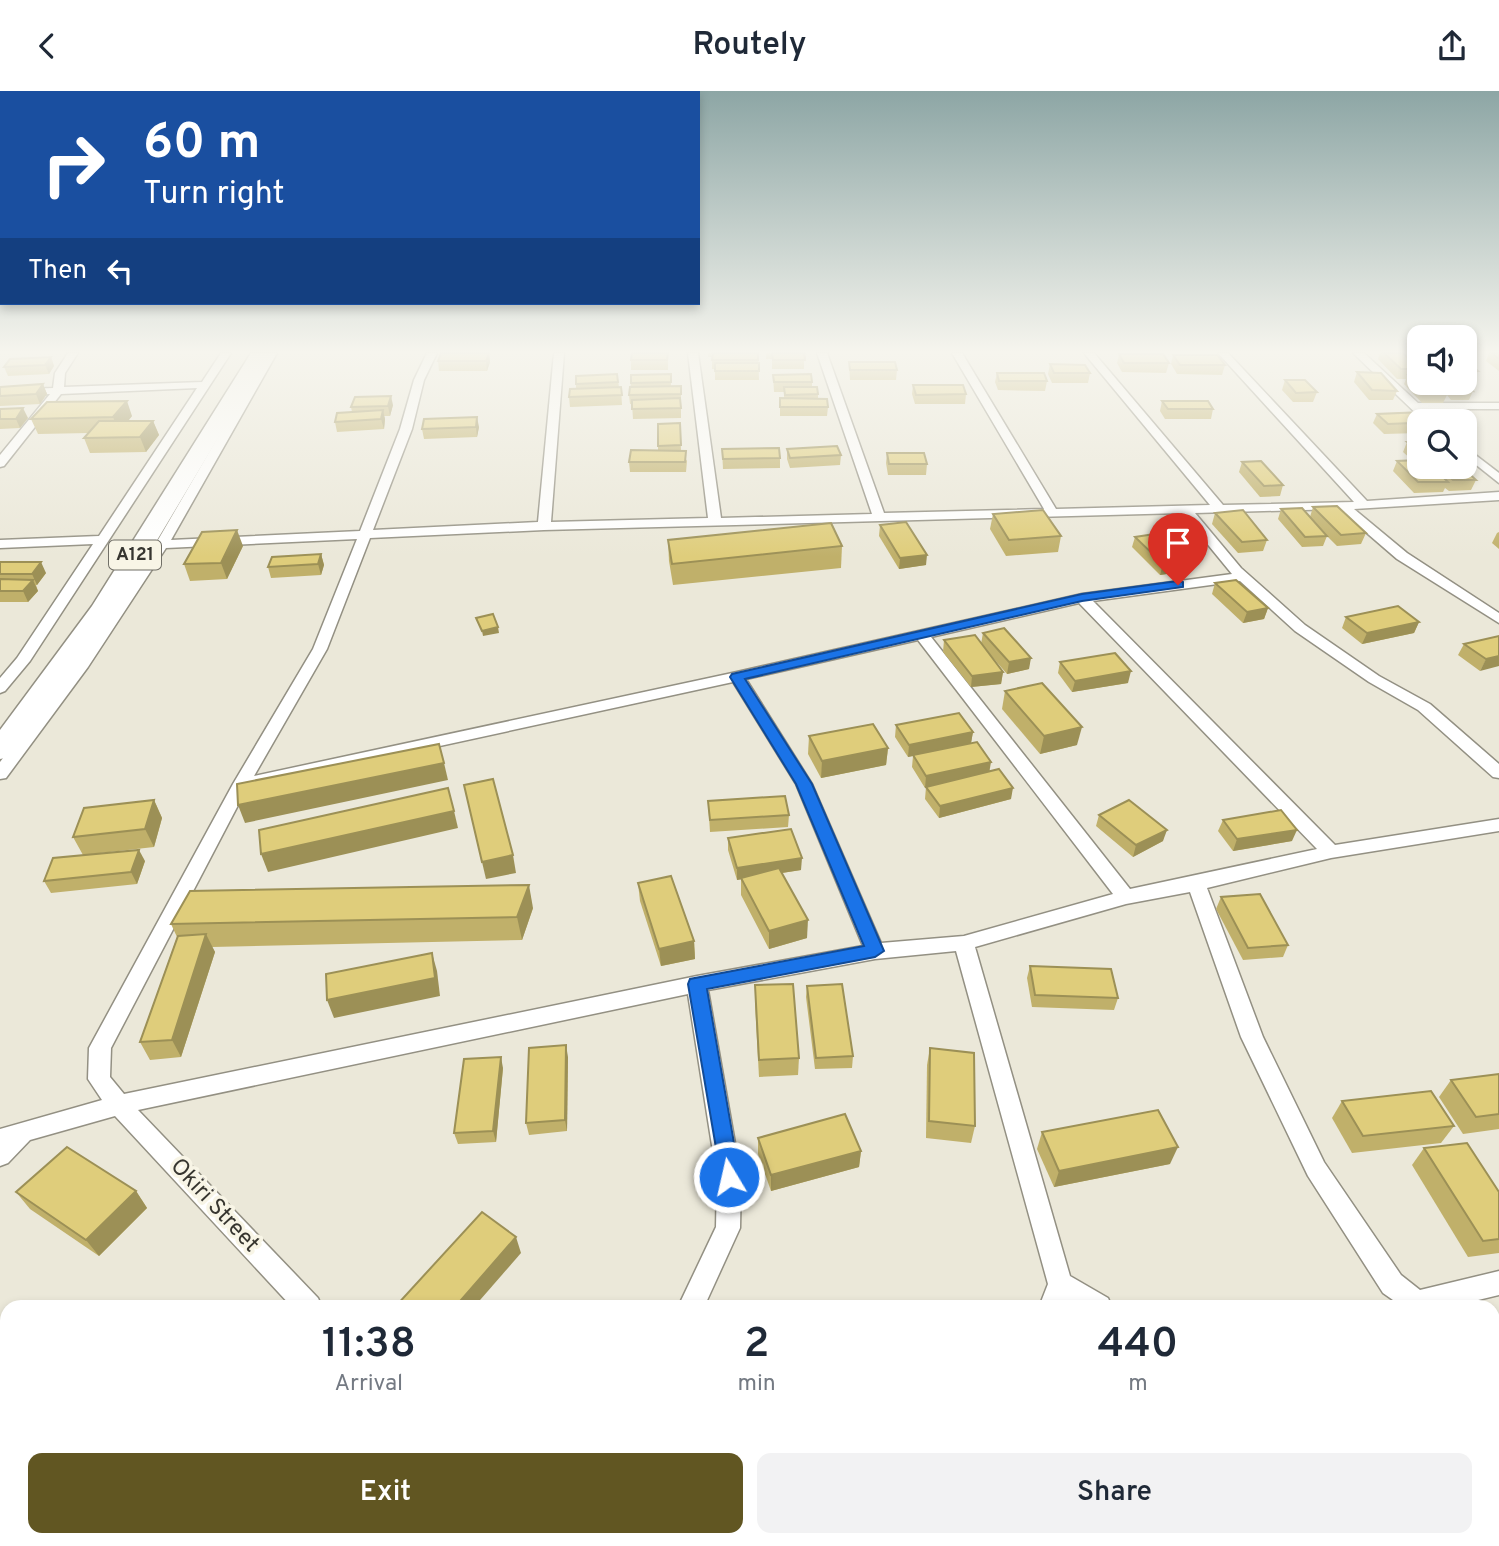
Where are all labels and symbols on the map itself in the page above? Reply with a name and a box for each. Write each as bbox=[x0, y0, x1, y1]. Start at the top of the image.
pin bbox=[1148, 513, 1208, 585]
road number: A121 bbox=[109, 541, 161, 569]
position arrow bbox=[692, 1140, 766, 1214]
street label: Okiri Street bbox=[163, 1153, 265, 1259]

